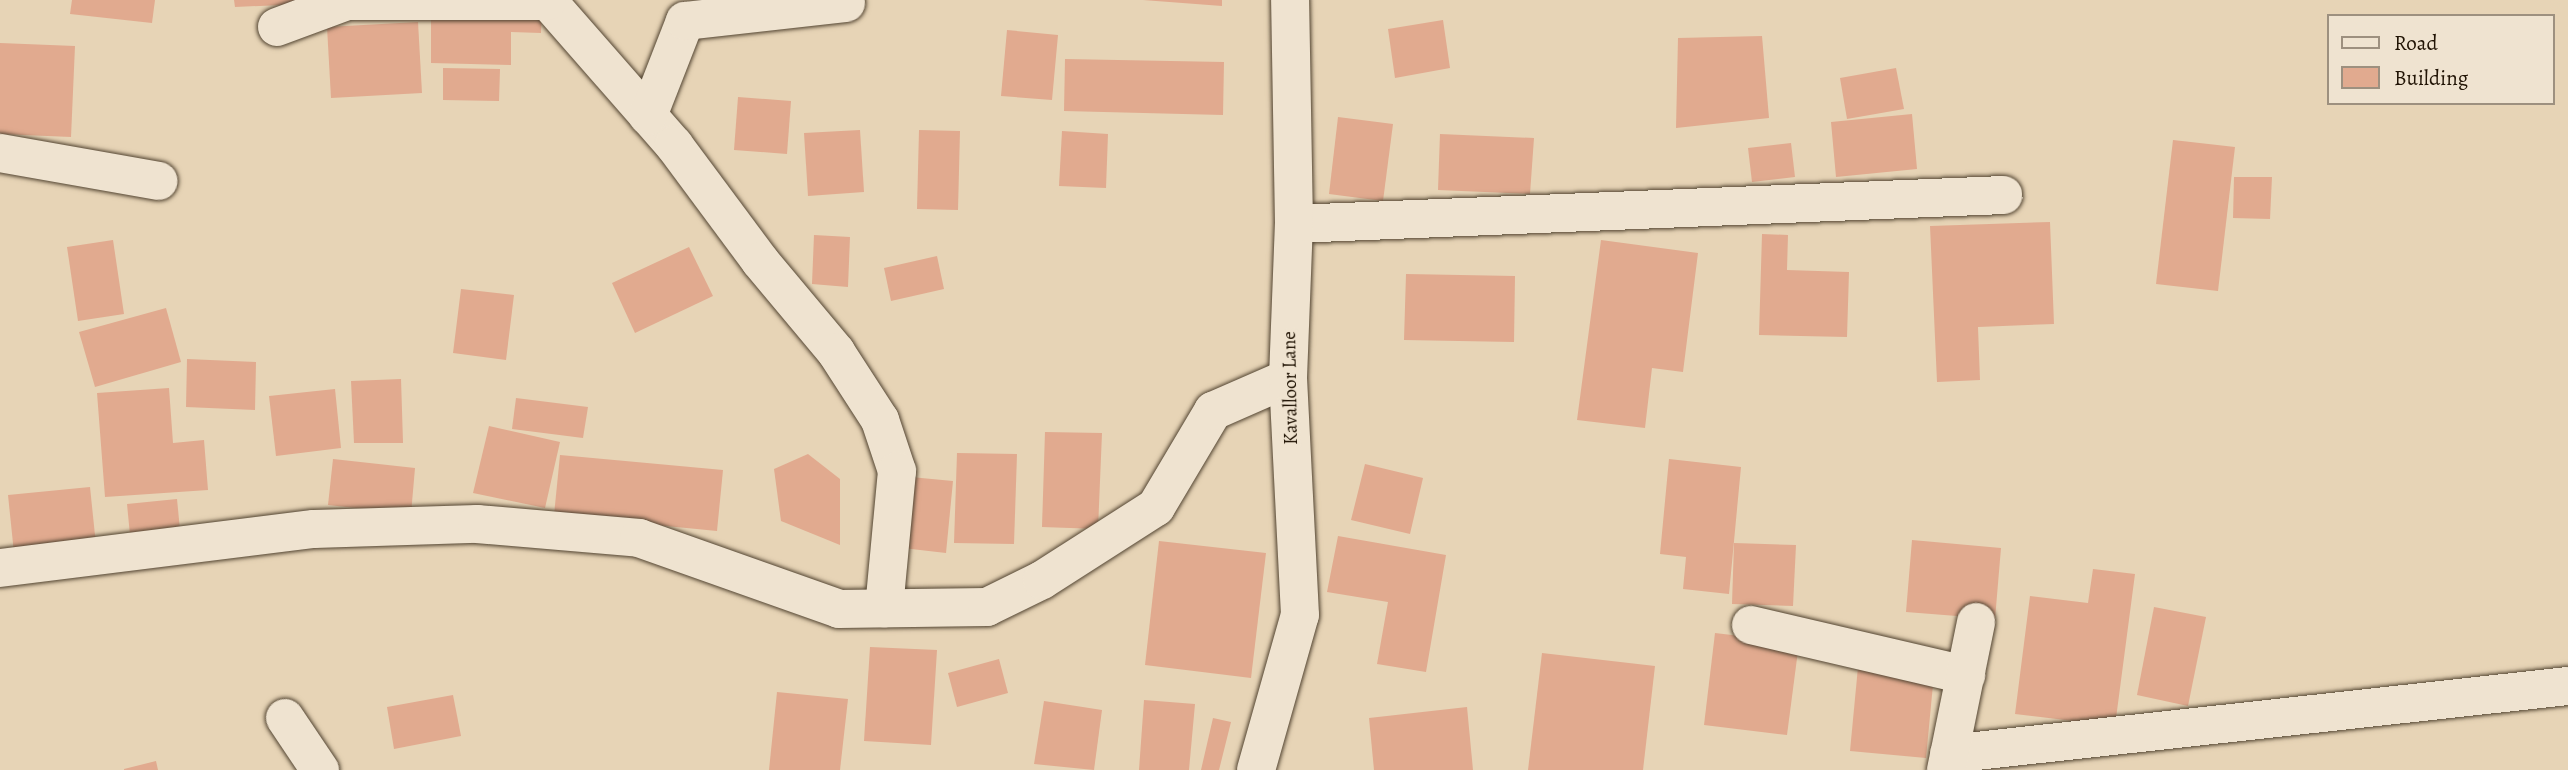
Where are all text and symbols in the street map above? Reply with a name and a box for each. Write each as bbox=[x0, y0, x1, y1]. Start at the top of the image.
legend bbox=[2326, 14, 2554, 105]
text: Road bbox=[2394, 29, 2438, 57]
text: Building bbox=[2394, 64, 2468, 92]
street label: Kavalloor Lane bbox=[1279, 331, 1303, 445]

